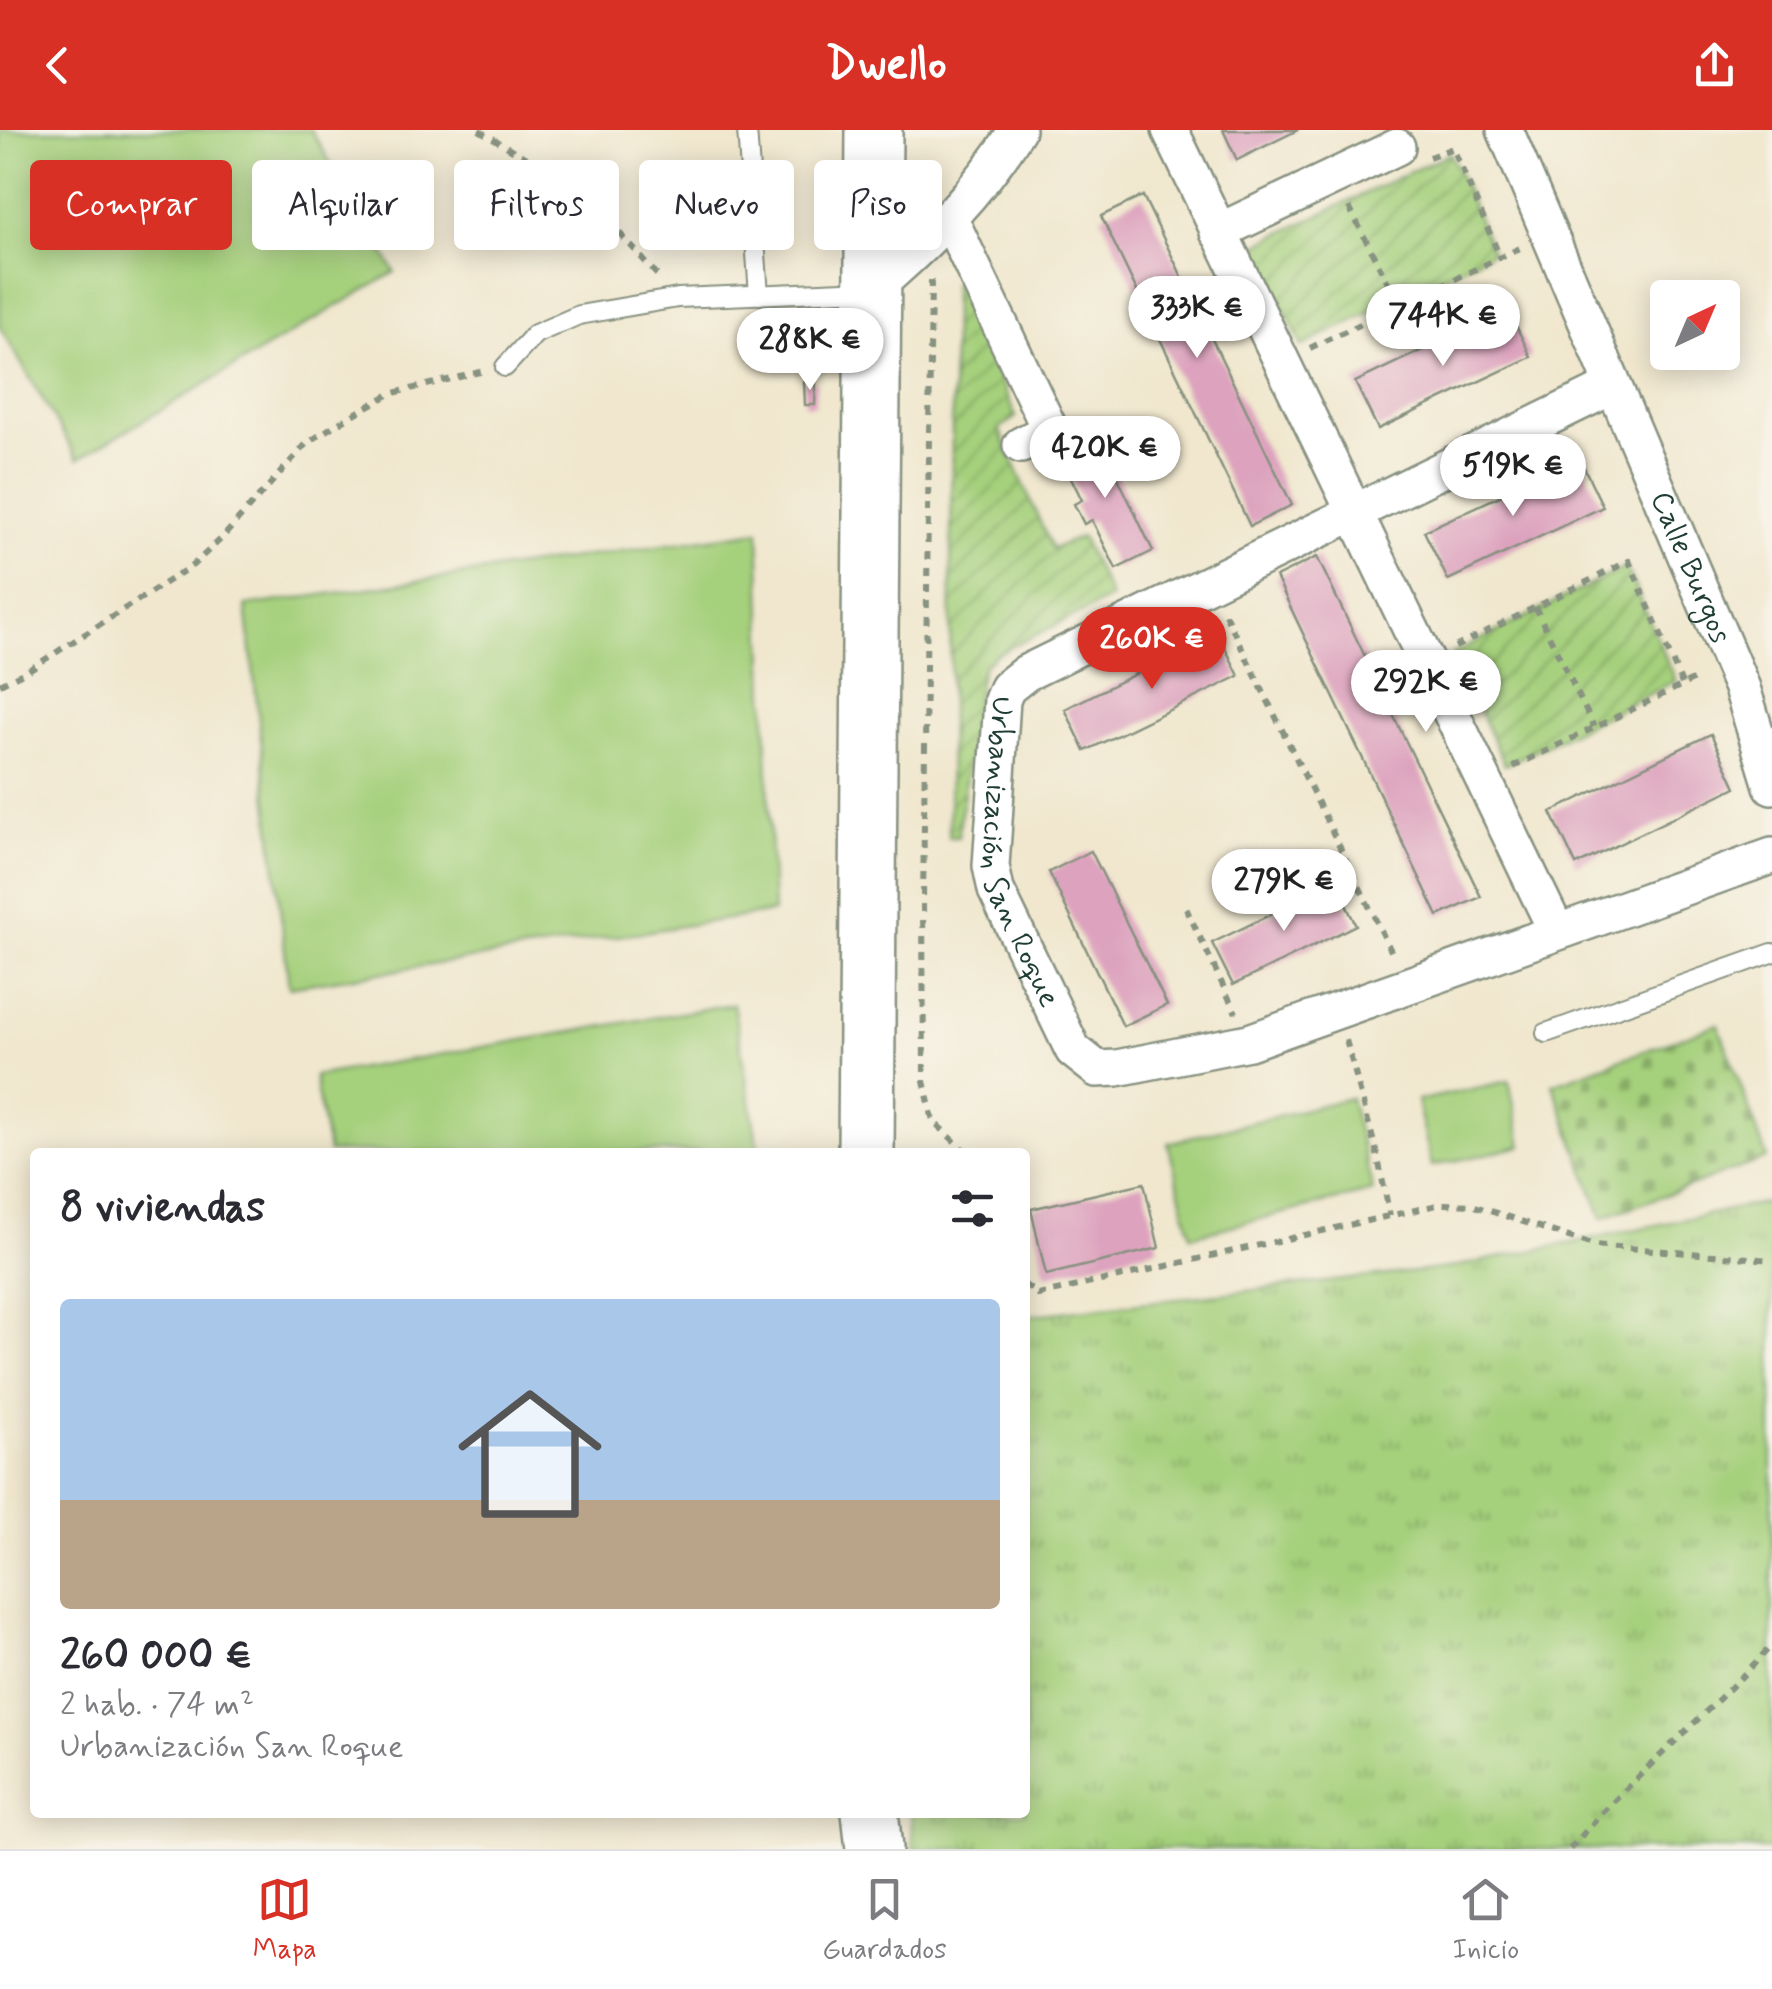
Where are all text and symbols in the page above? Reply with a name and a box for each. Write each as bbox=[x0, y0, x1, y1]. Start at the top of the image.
text: Dwello bbox=[826, 36, 946, 95]
icon: back bbox=[30, 38, 85, 93]
icon: share bbox=[1687, 38, 1742, 93]
chip: Comprar bbox=[30, 160, 232, 250]
chip: Alquilar bbox=[252, 160, 434, 250]
chip: Filtros bbox=[454, 160, 619, 250]
chip: Nuevo bbox=[639, 160, 794, 250]
chip: Piso bbox=[814, 160, 942, 250]
pin: 333K € bbox=[1116, 276, 1278, 361]
north arrow bbox=[1650, 280, 1740, 370]
map controls bbox=[1650, 280, 1740, 370]
pin: 744K € bbox=[1362, 284, 1524, 369]
text: 333K € bbox=[1150, 287, 1244, 329]
text: 744K € bbox=[1388, 295, 1498, 337]
pin: 288K € bbox=[729, 308, 891, 393]
text: 288K € bbox=[759, 319, 861, 361]
pin: 420K € bbox=[1024, 416, 1186, 501]
text: 420K € bbox=[1052, 427, 1158, 469]
pin: 519K € bbox=[1432, 434, 1594, 519]
text: 519K € bbox=[1462, 445, 1564, 487]
street label: Calle Burgos bbox=[1641, 485, 1740, 649]
pin: 260K € bbox=[1071, 607, 1233, 692]
text: 260K € bbox=[1100, 618, 1204, 660]
pin: 292K € bbox=[1345, 650, 1507, 735]
text: 292K € bbox=[1373, 661, 1479, 703]
street label: Urbanización San Roque bbox=[971, 695, 1069, 1013]
pin: 279K € bbox=[1203, 849, 1365, 934]
text: 279K € bbox=[1234, 860, 1334, 902]
text: 8 viviendas bbox=[60, 1181, 265, 1236]
icon: filters bbox=[945, 1181, 1000, 1236]
icon: home bbox=[440, 1364, 620, 1544]
text: 260 000 € bbox=[60, 1629, 252, 1684]
text: 2 hab. · 74 m² bbox=[60, 1684, 254, 1726]
text: Urbanización San Roque bbox=[60, 1726, 404, 1768]
tab: Mapa bbox=[253, 1872, 317, 1969]
tab: Guardados bbox=[822, 1872, 947, 1969]
tab: Inicio bbox=[1452, 1872, 1519, 1969]

